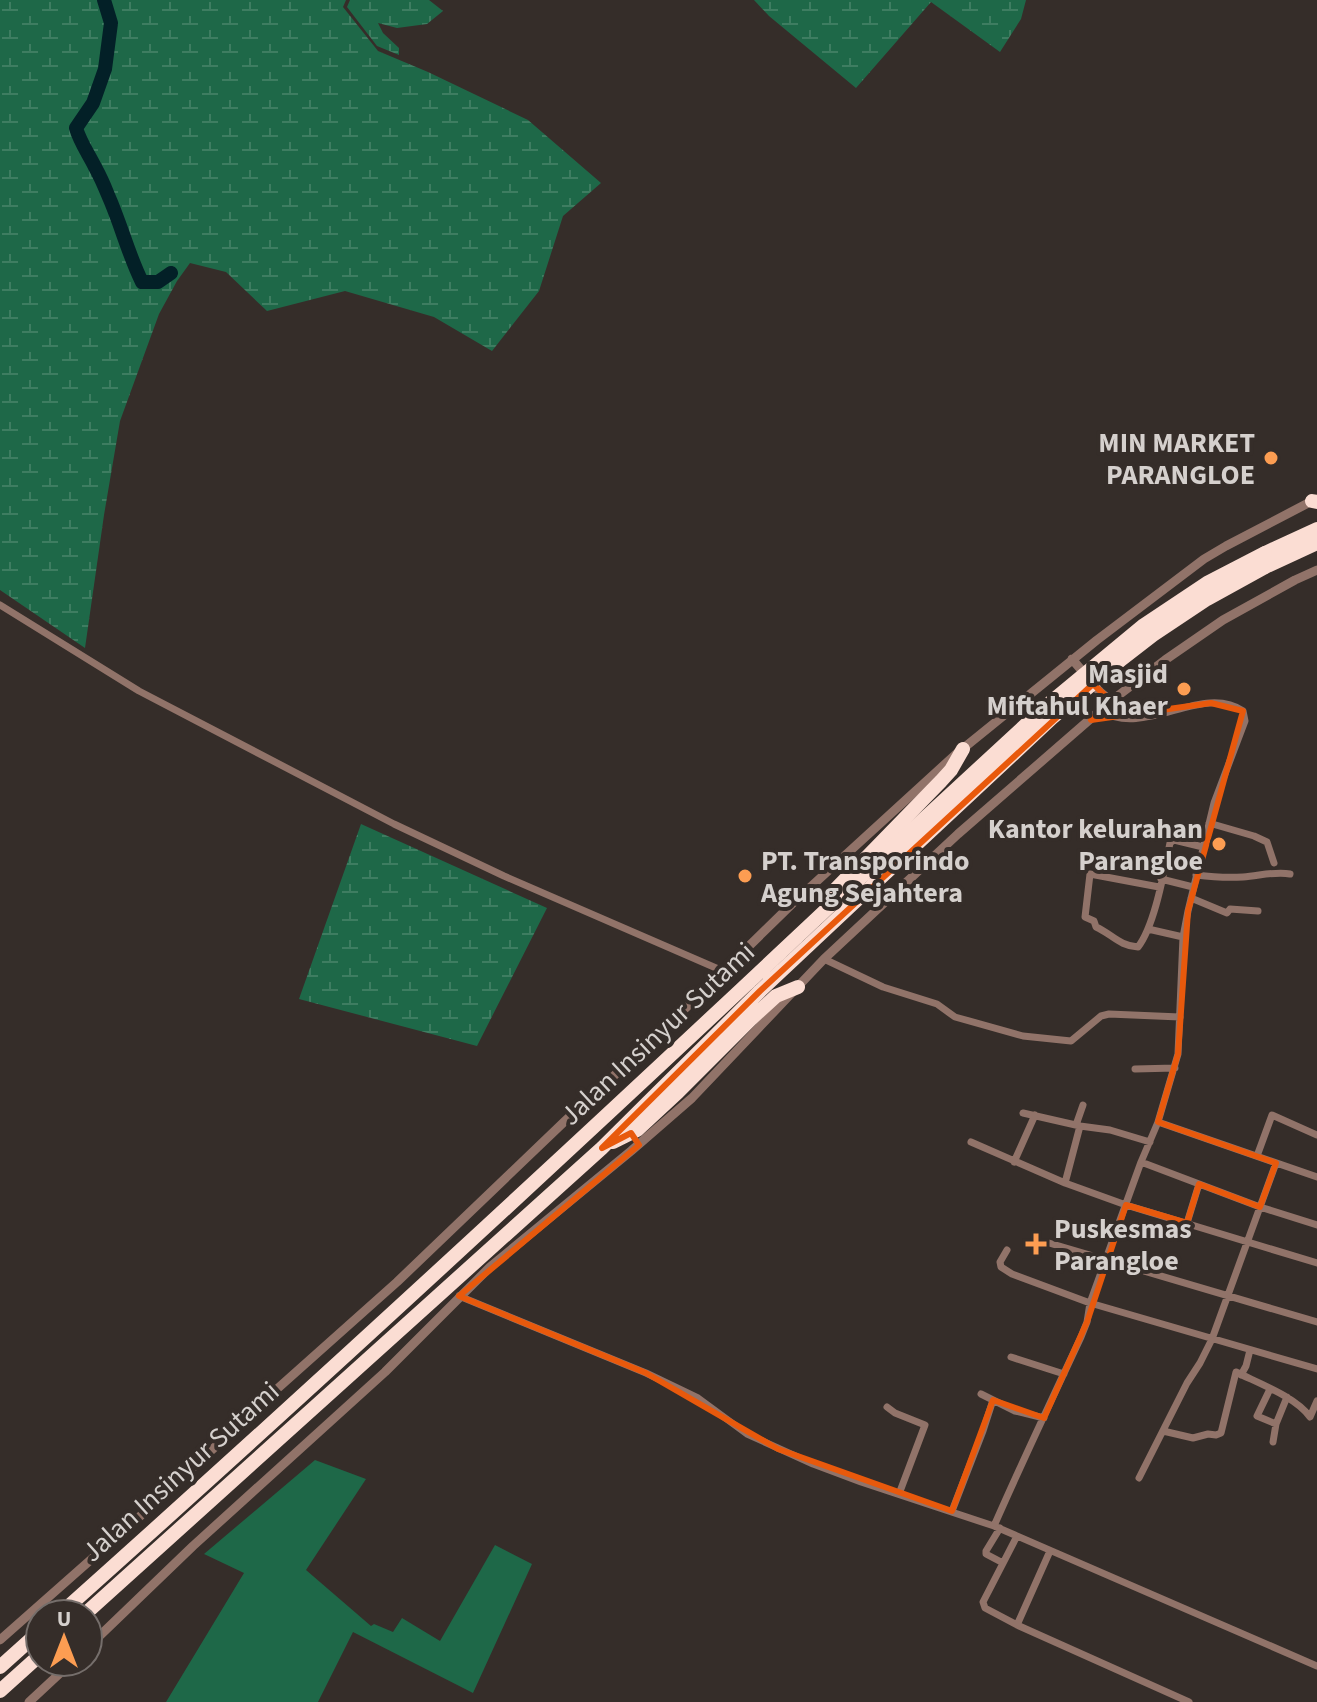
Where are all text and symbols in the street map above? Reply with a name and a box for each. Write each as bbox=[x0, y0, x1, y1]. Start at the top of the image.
place label: MIN MARKET PARANGLOE bbox=[1098, 423, 1255, 495]
marker: MIN MARKET PARANGLOE bbox=[1262, 449, 1280, 467]
place label: Masjid Miftahul Khaer bbox=[986, 654, 1169, 726]
marker: Masjid Miftahul Khaer bbox=[1175, 680, 1193, 698]
place label: Kantor kelurahan Parangloe bbox=[988, 809, 1203, 881]
marker: Kantor kelurahan Parangloe bbox=[1210, 835, 1228, 853]
place label: PT. Transporindo Agung Sejahtera bbox=[760, 841, 970, 913]
marker: PT. Transporindo Agung Sejahtera bbox=[736, 867, 754, 885]
street label: Jalan Insinyur Sutami bbox=[551, 933, 764, 1135]
place label: Puskesmas Parangloe bbox=[1054, 1209, 1192, 1281]
marker: Puskesmas Parangloe bbox=[1025, 1233, 1047, 1255]
street label: Jalan Insinyur Sutami bbox=[73, 1372, 288, 1571]
north arrow bbox=[24, 1598, 104, 1678]
text: U bbox=[57, 1603, 71, 1635]

